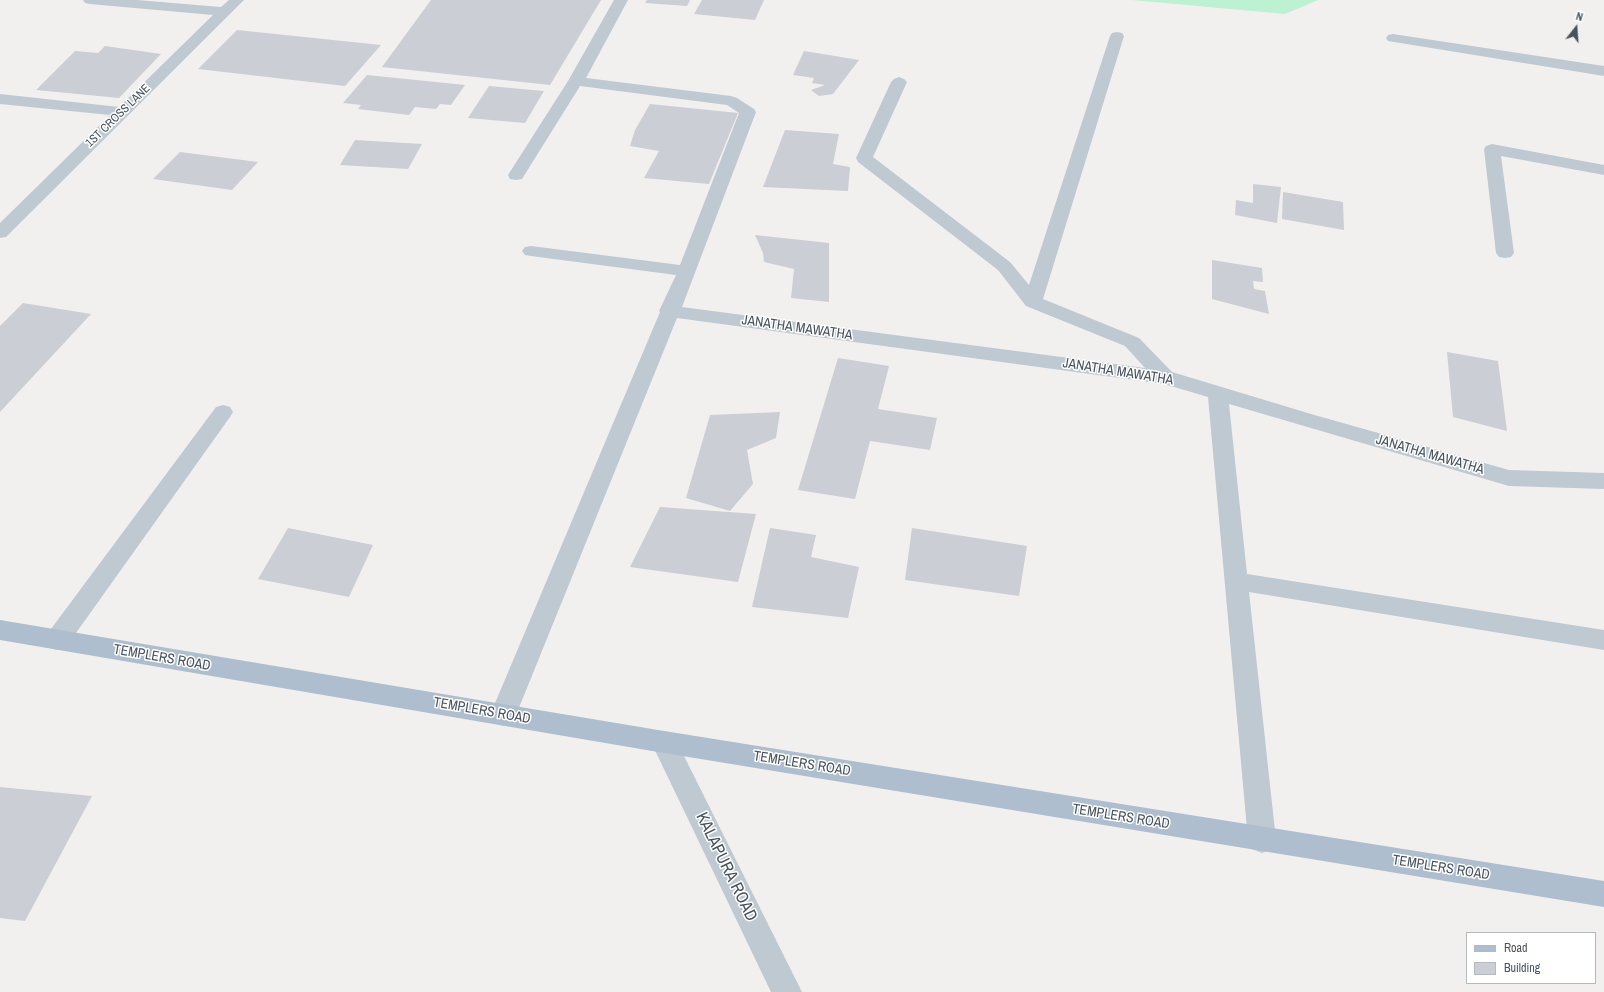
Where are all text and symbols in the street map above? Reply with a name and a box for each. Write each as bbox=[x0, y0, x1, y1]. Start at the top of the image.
north arrow bbox=[1556, 8, 1596, 48]
text: N bbox=[1574, 9, 1585, 24]
street label: 1ST CROSS LANE bbox=[83, 82, 153, 150]
street label: JANATHA MAWATHA bbox=[741, 312, 853, 344]
street label: JANATHA MAWATHA bbox=[1062, 355, 1174, 389]
street label: JANATHA MAWATHA bbox=[1374, 432, 1486, 478]
street label: TEMPLERS ROAD bbox=[112, 641, 212, 675]
street label: TEMPLERS ROAD bbox=[432, 694, 532, 728]
street label: TEMPLERS ROAD bbox=[752, 748, 852, 780]
street label: TEMPLERS ROAD bbox=[1071, 801, 1171, 833]
street label: KALAPURA ROAD bbox=[691, 809, 761, 925]
street label: TEMPLERS ROAD bbox=[1391, 852, 1491, 884]
legend bbox=[1466, 932, 1596, 984]
text: Road bbox=[1504, 940, 1528, 956]
text: Building bbox=[1504, 960, 1540, 976]

